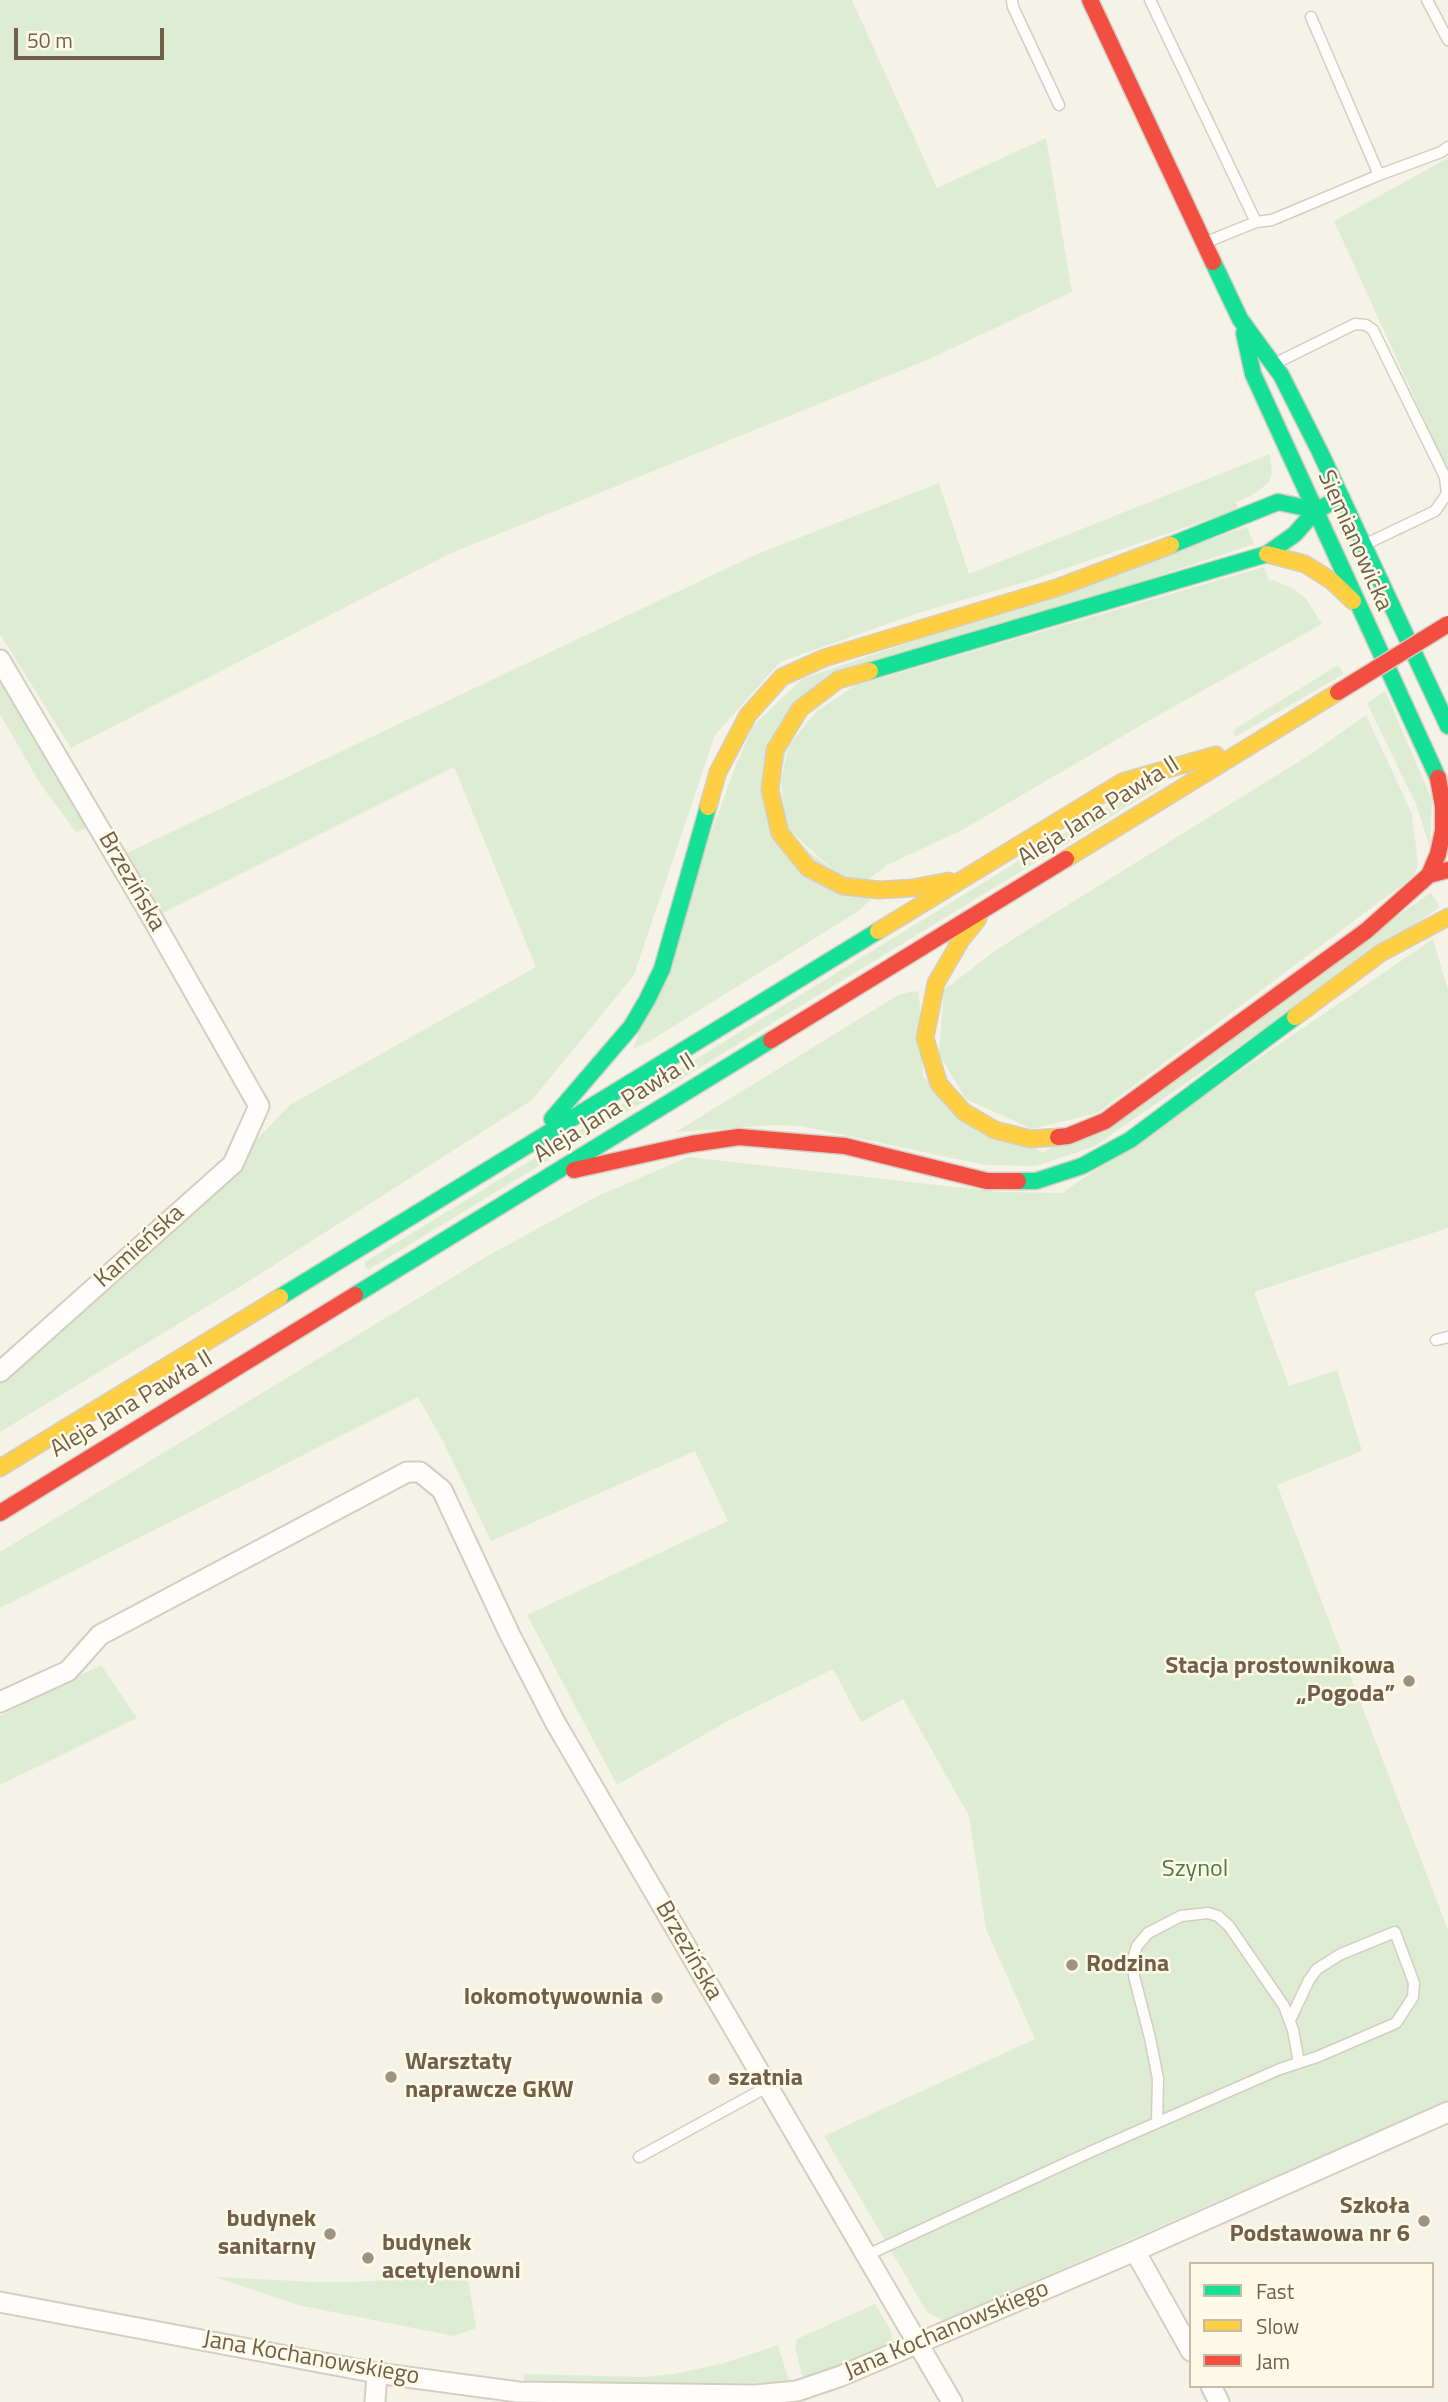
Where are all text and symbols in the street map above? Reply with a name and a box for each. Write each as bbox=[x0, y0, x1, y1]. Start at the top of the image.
scale bar bbox=[18, 14, 168, 58]
text: 50 m bbox=[27, 24, 73, 56]
street label: Siemianowicka bbox=[1310, 466, 1398, 616]
street label: Aleja Jana Pawła II bbox=[1013, 751, 1185, 873]
street label: Brzezińska bbox=[91, 827, 171, 937]
street label: Aleja Jana Pawła II bbox=[529, 1048, 701, 1170]
street label: Kamieńska bbox=[89, 1199, 191, 1295]
street label: Aleja Jana Pawła II bbox=[45, 1345, 219, 1465]
place label: Stacja prostownikowa „Pogoda” bbox=[1165, 1653, 1395, 1709]
marker: Stacja prostownikowa „Pogoda” bbox=[1401, 1673, 1417, 1689]
park label: Szynol bbox=[1162, 1856, 1228, 1884]
street label: Brzezińska bbox=[648, 1896, 728, 2006]
place label: Rodzina bbox=[1086, 1951, 1169, 1979]
marker: Rodzina bbox=[1064, 1957, 1080, 1973]
place label: lokomotywownia bbox=[464, 1984, 643, 2012]
marker: lokomotywownia bbox=[649, 1990, 665, 2006]
place label: Warsztaty naprawcze GKW bbox=[405, 2049, 574, 2105]
place label: szatnia bbox=[728, 2065, 803, 2093]
marker: Warsztaty naprawcze GKW bbox=[383, 2069, 399, 2085]
marker: szatnia bbox=[706, 2071, 722, 2087]
place label: Szkoła Podstawowa nr 6 bbox=[1229, 2193, 1410, 2249]
place label: budynek sanitarny bbox=[218, 2206, 316, 2262]
marker: Szkoła Podstawowa nr 6 bbox=[1416, 2213, 1432, 2229]
marker: budynek sanitarny bbox=[322, 2226, 338, 2242]
place label: budynek acetylenowni bbox=[382, 2230, 521, 2286]
marker: budynek acetylenowni bbox=[360, 2250, 376, 2266]
legend bbox=[1189, 2262, 1434, 2388]
street label: Jana Kochanowskiego bbox=[841, 2275, 1053, 2387]
text: Fast bbox=[1256, 2275, 1294, 2307]
text: Slow bbox=[1256, 2310, 1299, 2342]
street label: Jana Kochanowskiego bbox=[201, 2326, 421, 2392]
text: Jam bbox=[1256, 2345, 1290, 2377]

